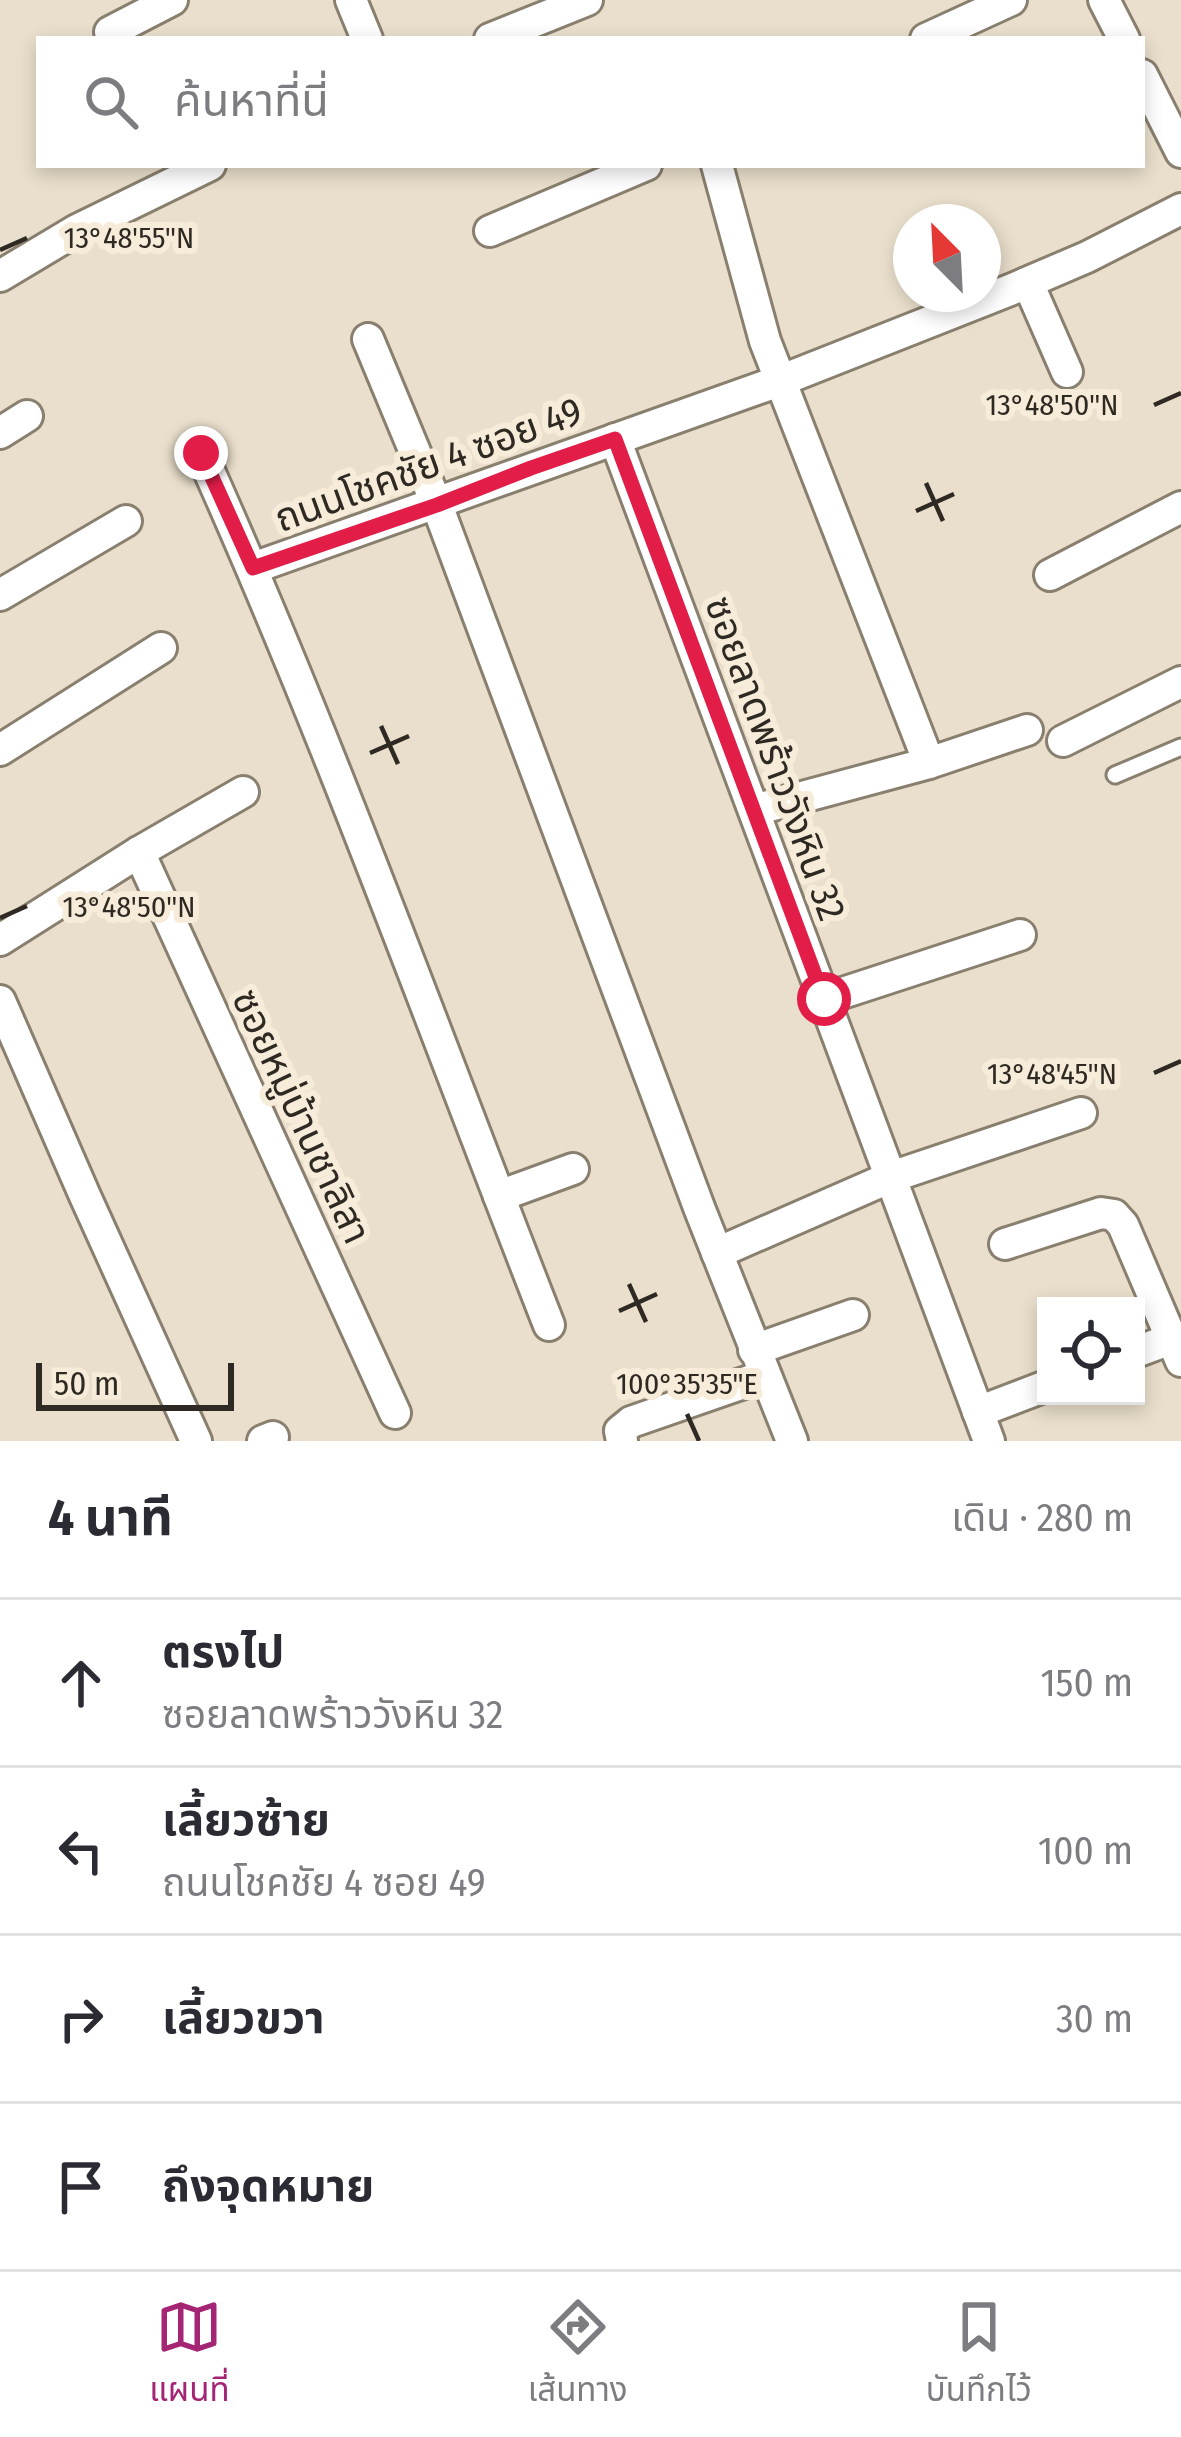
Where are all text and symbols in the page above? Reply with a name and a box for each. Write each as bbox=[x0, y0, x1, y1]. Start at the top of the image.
search box bbox=[36, 36, 1145, 168]
icon: search bbox=[78, 69, 144, 135]
text: ค้นหาที่นี่ bbox=[174, 74, 329, 128]
north arrow bbox=[893, 204, 1001, 312]
text: 13°48'55"N bbox=[64, 220, 194, 256]
text: 13°48'50"N bbox=[985, 387, 1119, 423]
street label: ถนนโชคชัย 4 ซอย 49 bbox=[268, 388, 588, 542]
route end bbox=[174, 426, 228, 480]
street label: ซอยลาดพร้าววังหิน 32 bbox=[695, 590, 855, 926]
text: 13°48'50"N bbox=[62, 889, 196, 925]
route start bbox=[797, 972, 851, 1026]
street label: ซอยหมู่บ้านชาลิสา bbox=[222, 982, 380, 1251]
text: 13°48'45"N bbox=[987, 1056, 1117, 1092]
map controls bbox=[1037, 1297, 1145, 1405]
button: locate bbox=[1037, 1297, 1145, 1405]
scale bar bbox=[36, 1357, 234, 1410]
text: 50 m bbox=[54, 1364, 119, 1404]
text: 100°35'35"E bbox=[616, 1366, 758, 1402]
text: 4 นาที bbox=[48, 1487, 173, 1549]
text: เดิน · 280 m bbox=[951, 1495, 1133, 1541]
text: ตรงไป bbox=[162, 1625, 284, 1679]
icon: ahead bbox=[48, 1650, 114, 1716]
text: 150 m bbox=[1040, 1660, 1133, 1706]
text: ซอยลาดพร้าววังหิน 32 bbox=[162, 1692, 503, 1738]
text: เลี้ยวซ้าย bbox=[162, 1793, 330, 1847]
icon: left bbox=[48, 1818, 114, 1884]
text: 100 m bbox=[1038, 1828, 1133, 1874]
text: ถนนโชคชัย 4 ซอย 49 bbox=[162, 1860, 486, 1906]
icon: right bbox=[48, 1986, 114, 2052]
text: เลี้ยวขวา bbox=[162, 1991, 325, 2045]
text: 30 m bbox=[1056, 1996, 1133, 2042]
icon: arrive bbox=[48, 2154, 114, 2220]
text: ถึงจุดหมาย bbox=[162, 2159, 374, 2213]
tab: แผนที่ bbox=[149, 2294, 230, 2416]
tab: เส้นทาง bbox=[528, 2294, 628, 2416]
tab: บันทึกไว้ bbox=[926, 2294, 1032, 2416]

